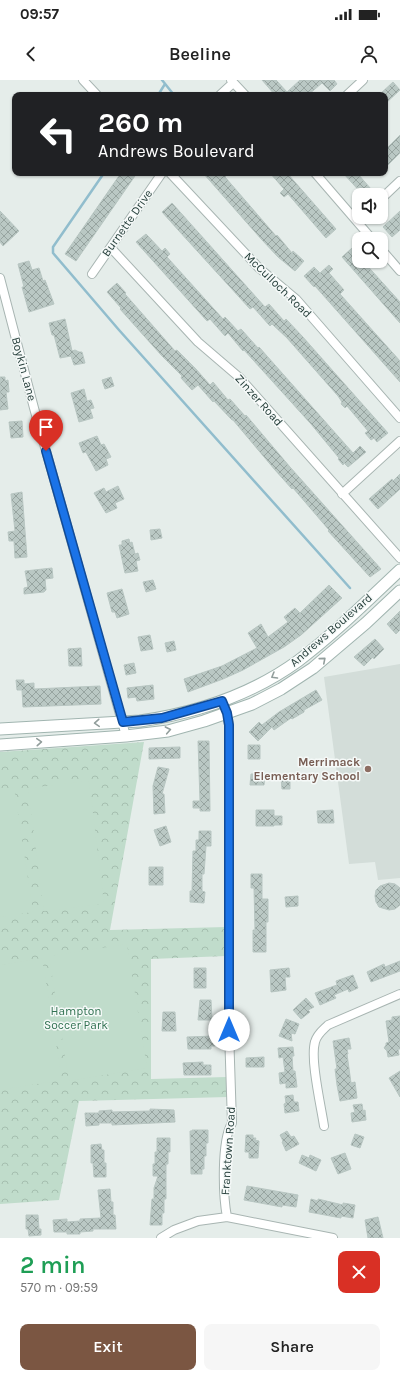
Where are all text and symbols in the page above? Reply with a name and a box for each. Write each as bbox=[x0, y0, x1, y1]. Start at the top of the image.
text: 09:57 bbox=[20, 5, 59, 23]
icon: back bbox=[20, 43, 42, 65]
text: Beeline bbox=[169, 43, 231, 65]
icon: person bbox=[358, 43, 380, 65]
text: 260 m bbox=[98, 106, 183, 139]
icon: left bbox=[32, 108, 84, 160]
text: Andrews Boulevard bbox=[98, 140, 255, 162]
street label: Burnette Drive bbox=[99, 187, 155, 259]
map controls bbox=[352, 188, 388, 268]
button: sound bbox=[352, 188, 388, 224]
button: search bbox=[352, 232, 388, 268]
street label: McCulloch Road bbox=[241, 249, 315, 321]
street label: Boykin Lane bbox=[9, 335, 39, 403]
street label: Zinzer Road bbox=[232, 371, 286, 429]
pin bbox=[29, 410, 63, 451]
icon: arrive bbox=[35, 416, 57, 438]
street label: Andrews Boulevard bbox=[287, 590, 375, 670]
one-way arrow bbox=[318, 657, 326, 664]
one-way arrow bbox=[271, 672, 278, 679]
one-way arrow bbox=[94, 719, 100, 728]
one-way arrow bbox=[165, 726, 171, 735]
one-way arrow bbox=[36, 737, 42, 746]
place label: Merrimack Elementary School bbox=[253, 755, 360, 783]
marker: Merrimack Elementary School bbox=[363, 764, 373, 774]
park label: Hampton Soccer Park bbox=[44, 1004, 108, 1032]
position arrow bbox=[208, 1009, 250, 1051]
street label: Franktown Road bbox=[218, 1106, 238, 1196]
text: 2 min bbox=[20, 1251, 86, 1279]
button: close bbox=[338, 1251, 380, 1293]
text: 570 m · 09:59 bbox=[20, 1280, 98, 1295]
button: Exit bbox=[20, 1324, 196, 1370]
button: Share bbox=[204, 1324, 380, 1370]

